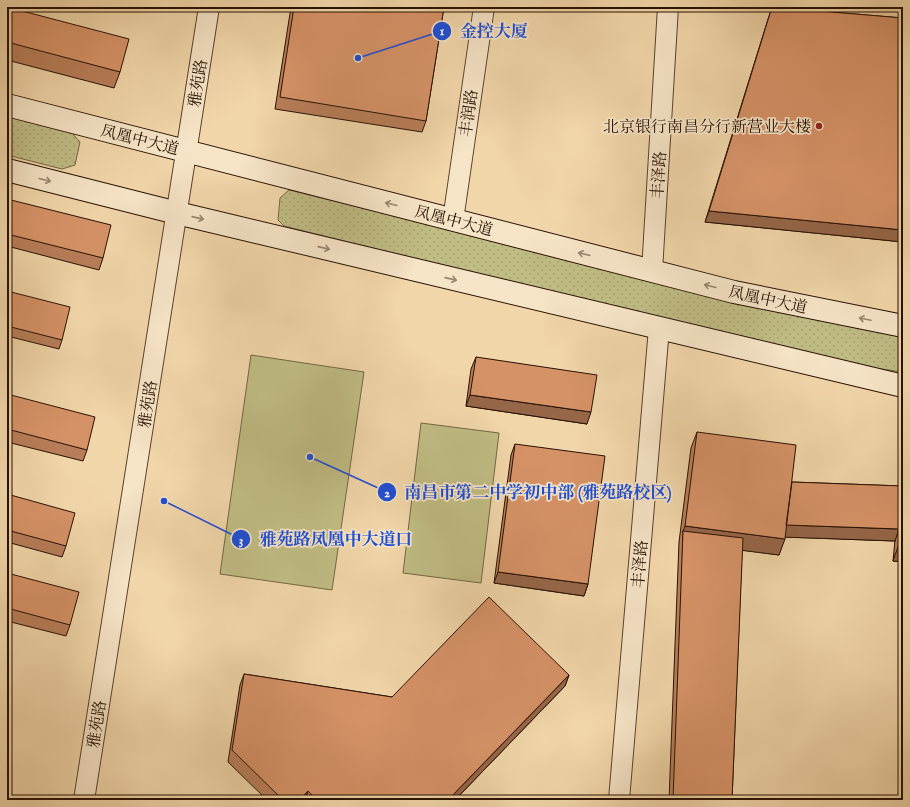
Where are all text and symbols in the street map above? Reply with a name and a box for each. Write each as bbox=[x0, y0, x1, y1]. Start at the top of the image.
callout: 金控大厦 bbox=[432, 17, 536, 46]
text: 金控大厦 bbox=[460, 22, 528, 43]
text: 1 bbox=[440, 24, 445, 39]
street label: 雅苑路 bbox=[185, 58, 213, 109]
street label: 丰润路 bbox=[457, 88, 483, 138]
place label: 北京银行南昌分行新营业大楼 bbox=[603, 118, 811, 138]
marker: 北京银行南昌分行新营业大楼 bbox=[814, 121, 824, 131]
street label: 凤凰中大道 bbox=[98, 122, 181, 160]
street label: 丰泽路 bbox=[648, 150, 672, 200]
one-way arrow bbox=[38, 177, 51, 184]
one-way arrow bbox=[384, 199, 397, 207]
street label: 凤凰中大道 bbox=[412, 203, 495, 241]
one-way arrow bbox=[191, 215, 204, 223]
one-way arrow bbox=[318, 245, 331, 253]
one-way arrow bbox=[578, 249, 591, 257]
one-way arrow bbox=[444, 275, 457, 283]
one-way arrow bbox=[704, 282, 717, 289]
street label: 凤凰中大道 bbox=[726, 283, 809, 319]
one-way arrow bbox=[859, 314, 872, 322]
street label: 雅苑路 bbox=[135, 379, 163, 430]
callout: 南昌市第二中学初中部 (雅苑路校区) bbox=[377, 478, 680, 507]
text: 南昌市第二中学初中部 (雅苑路校区) bbox=[404, 483, 672, 504]
text: 2 bbox=[384, 486, 390, 501]
callout: 雅苑路凤凰中大道口 bbox=[231, 525, 420, 554]
text: 雅苑路凤凰中大道口 bbox=[260, 530, 413, 551]
text: 3 bbox=[239, 533, 243, 548]
street label: 丰泽路 bbox=[629, 539, 653, 589]
street label: 雅苑路 bbox=[84, 699, 112, 750]

